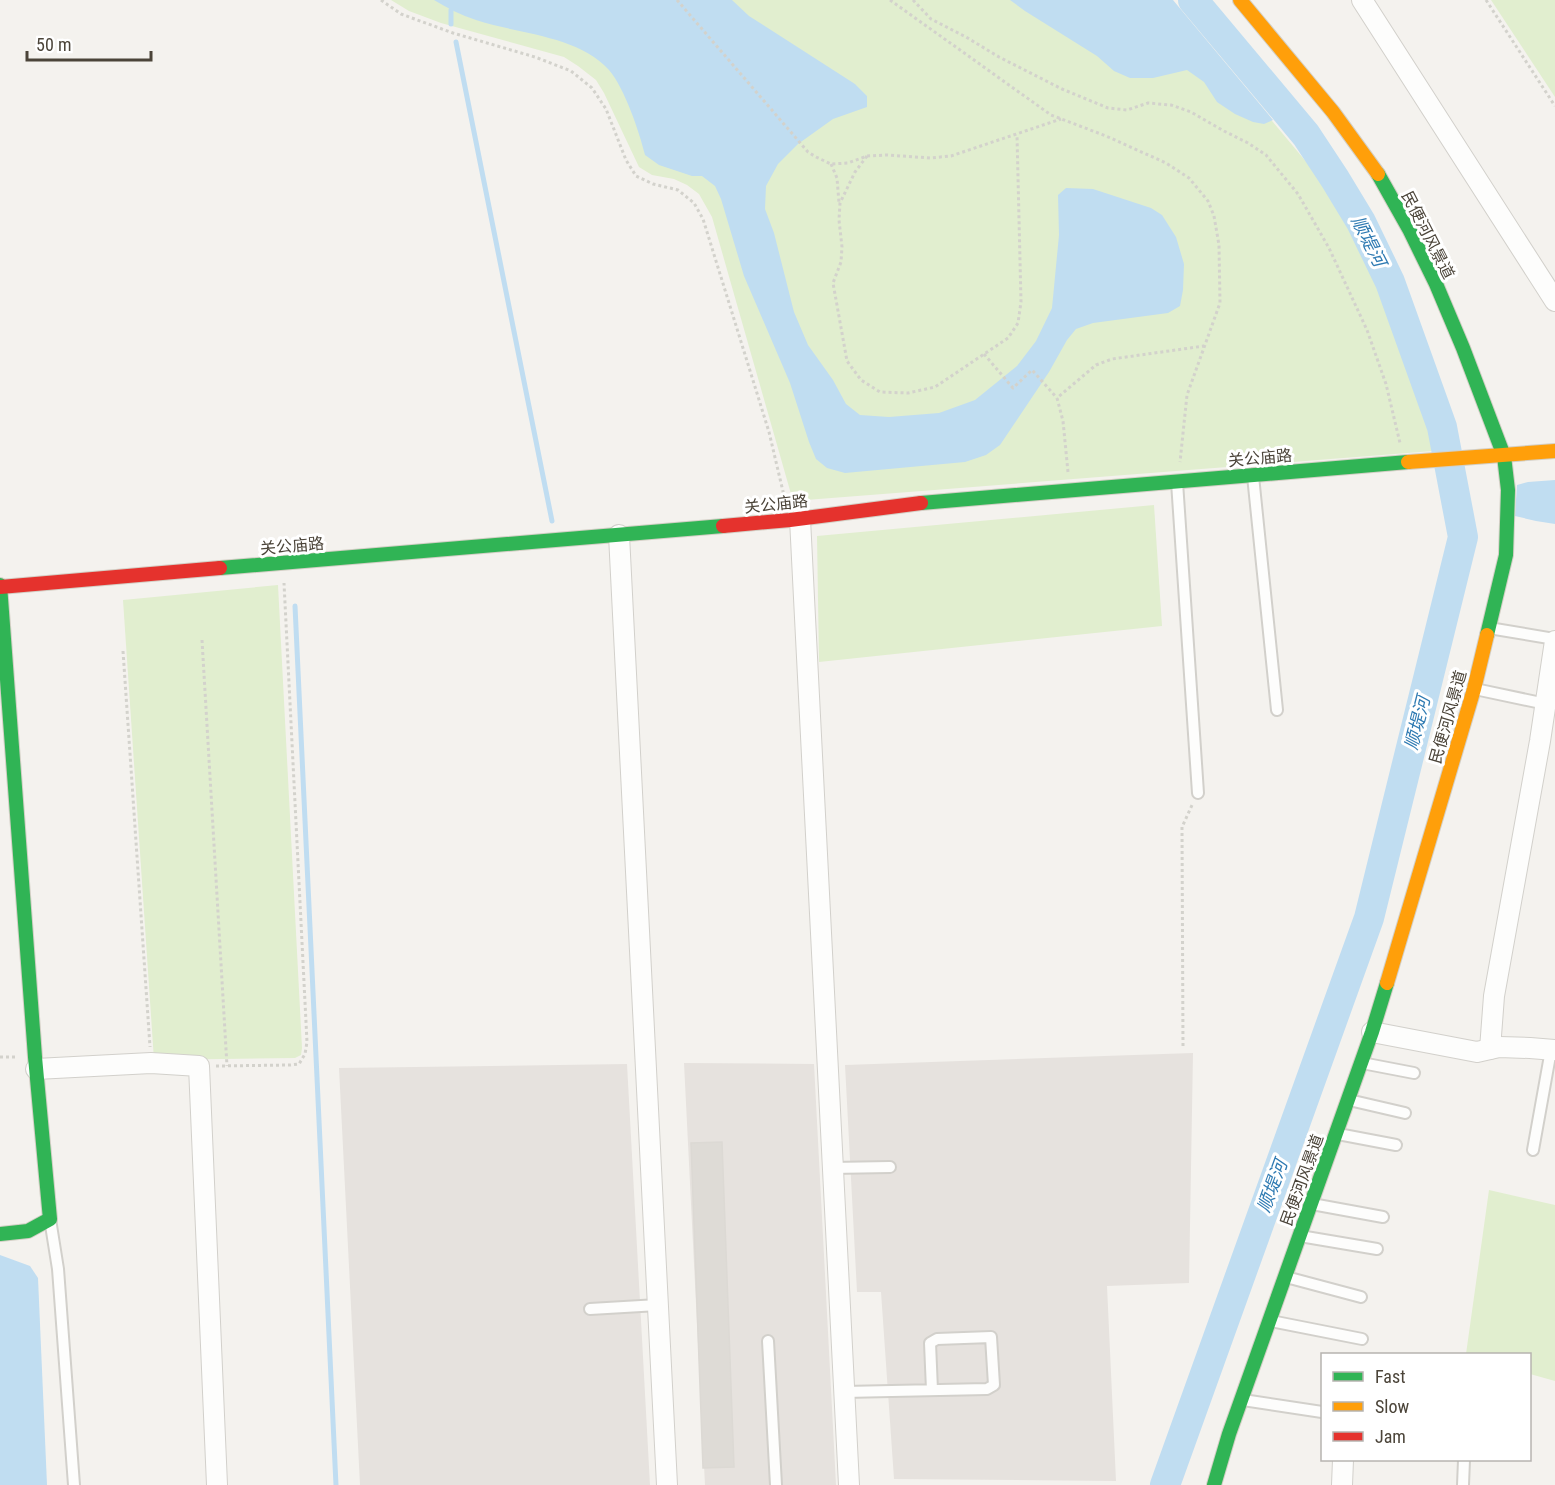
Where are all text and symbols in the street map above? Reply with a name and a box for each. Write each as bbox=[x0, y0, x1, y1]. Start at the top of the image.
scale bar bbox=[27, 24, 152, 62]
text: 50 m bbox=[36, 34, 71, 55]
street label: 民便河风景道 bbox=[1398, 188, 1458, 282]
water label: 顺堤河 bbox=[1347, 212, 1392, 272]
street label: 关公庙路 bbox=[1227, 446, 1293, 470]
street label: 关公庙路 bbox=[743, 491, 809, 517]
street label: 关公庙路 bbox=[259, 534, 325, 558]
street label: 民便河风景道 bbox=[1426, 668, 1470, 766]
water label: 顺堤河 bbox=[1400, 691, 1434, 752]
street label: 民便河风景道 bbox=[1277, 1132, 1327, 1228]
water label: 顺堤河 bbox=[1253, 1154, 1292, 1215]
legend bbox=[1321, 1353, 1531, 1461]
text: Fast bbox=[1375, 1366, 1406, 1387]
text: Slow bbox=[1375, 1396, 1410, 1417]
text: Jam bbox=[1375, 1426, 1406, 1447]

